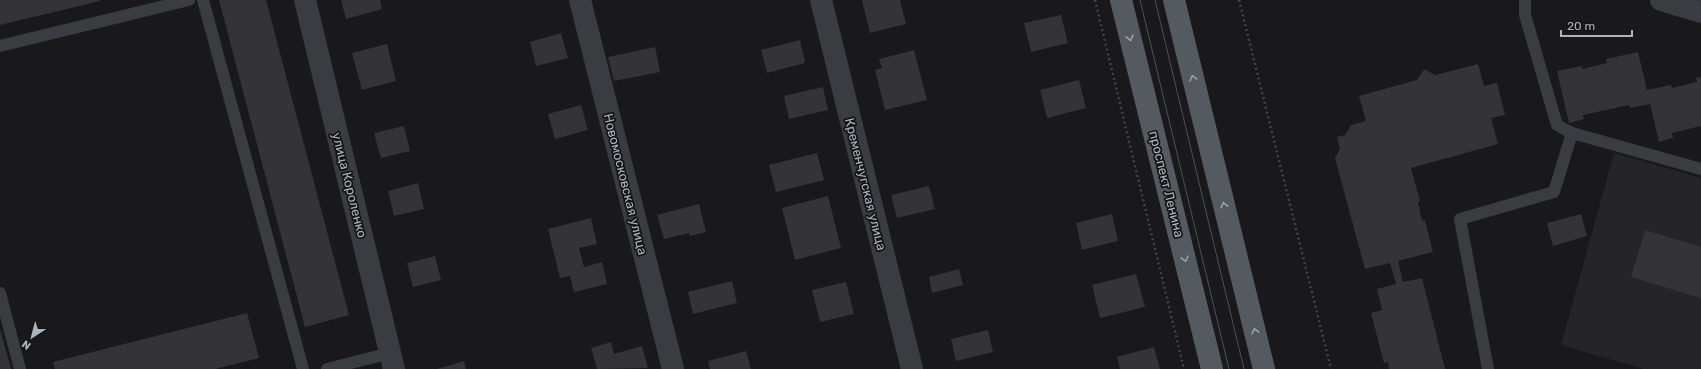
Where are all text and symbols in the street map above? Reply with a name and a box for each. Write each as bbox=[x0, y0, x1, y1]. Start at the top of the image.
scale bar bbox=[1561, 12, 1632, 38]
text: 20 m bbox=[1567, 19, 1595, 33]
one-way arrow bbox=[1125, 34, 1134, 41]
one-way arrow bbox=[1190, 75, 1198, 82]
street label: Новомосковская улица bbox=[601, 112, 650, 256]
street label: Кременчугская улица bbox=[842, 116, 889, 252]
street label: проспект Ленина bbox=[1146, 129, 1187, 239]
street label: улица Короленко bbox=[329, 131, 370, 239]
one-way arrow bbox=[1220, 202, 1229, 209]
one-way arrow bbox=[1180, 255, 1189, 262]
north arrow bbox=[12, 317, 52, 357]
one-way arrow bbox=[1251, 328, 1259, 334]
text: N bbox=[19, 337, 33, 352]

